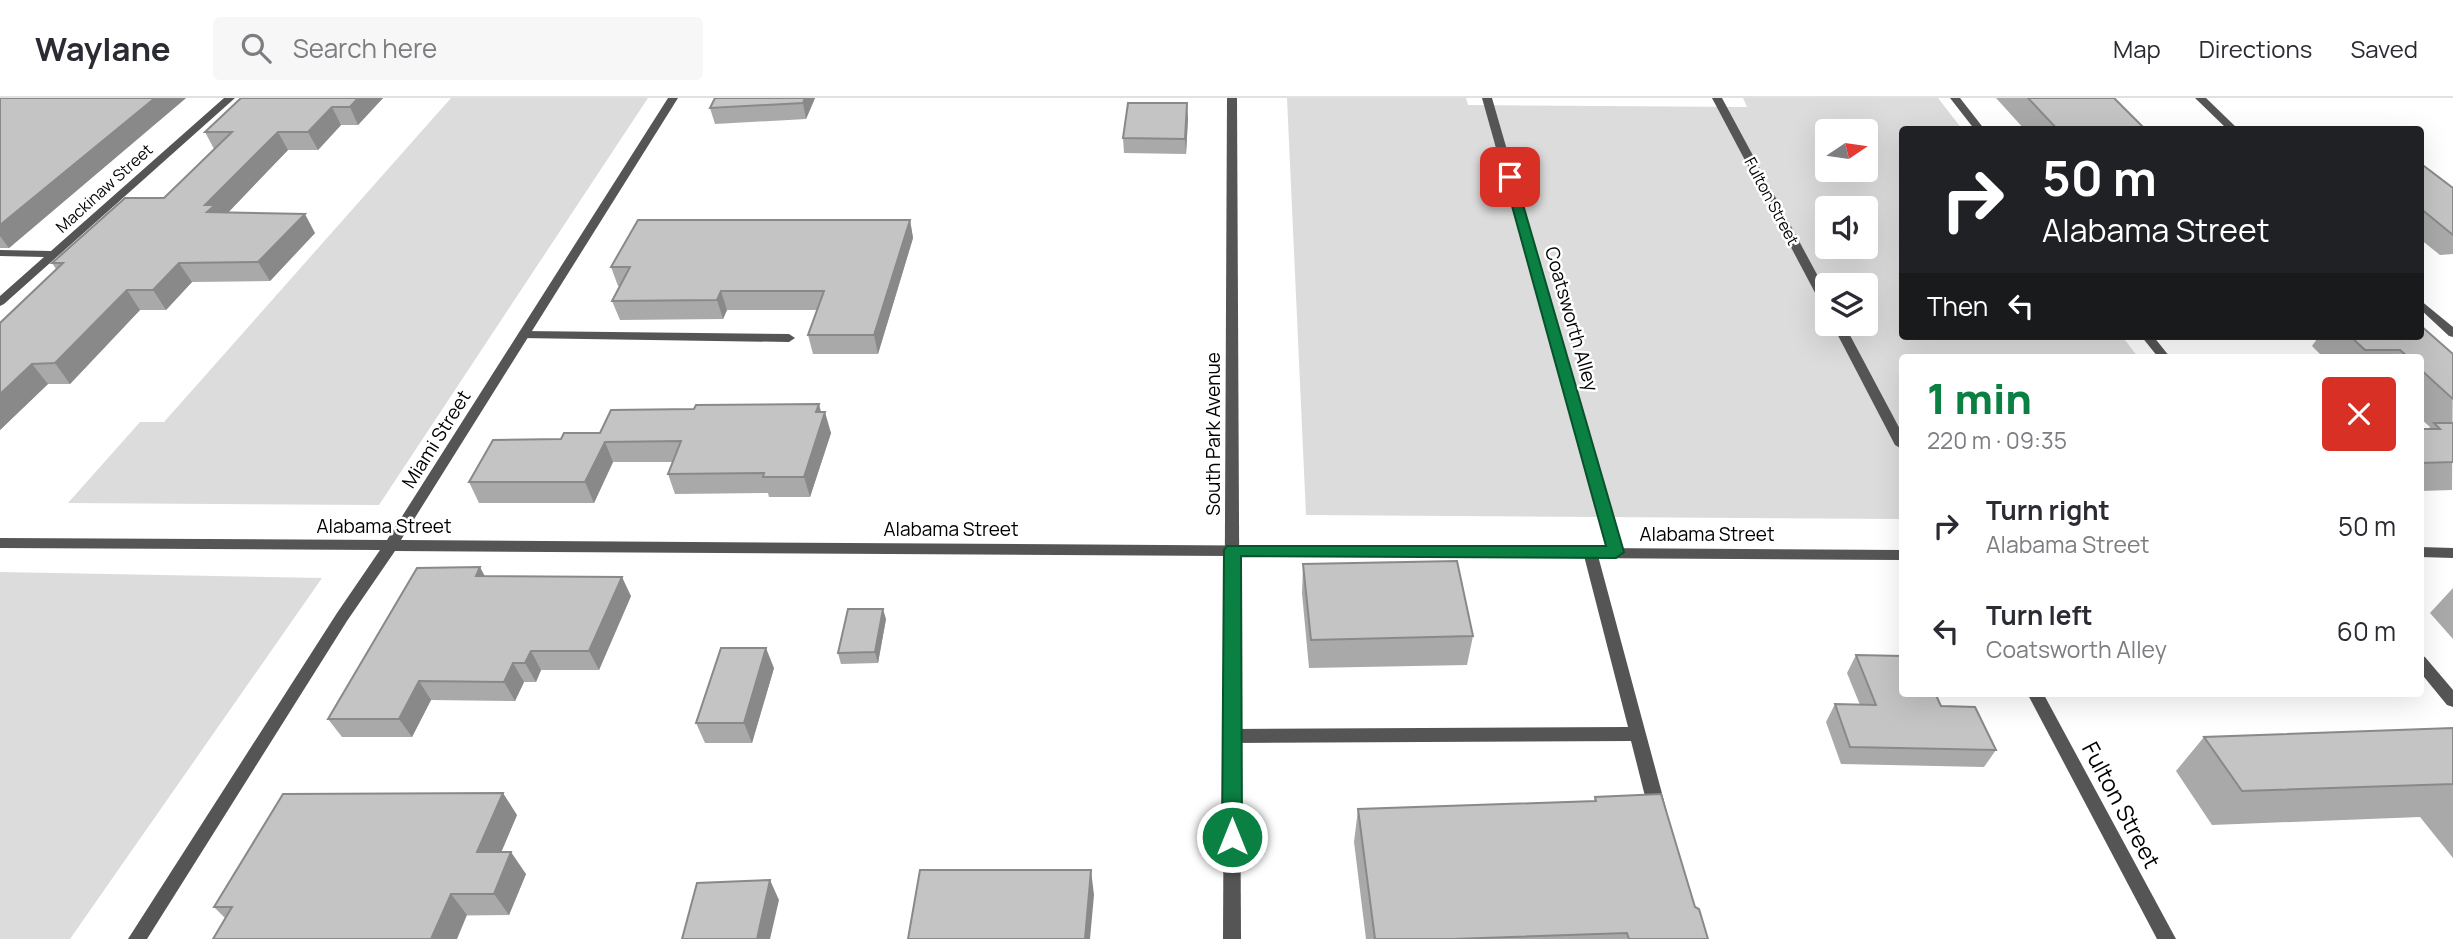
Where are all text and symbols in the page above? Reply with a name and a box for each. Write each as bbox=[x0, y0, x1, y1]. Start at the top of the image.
search box bbox=[213, 17, 703, 80]
text: Waylane bbox=[35, 26, 171, 71]
icon: search bbox=[237, 29, 275, 67]
text: Search here bbox=[293, 30, 437, 66]
text: Map bbox=[2113, 32, 2161, 65]
text: Directions bbox=[2199, 32, 2312, 65]
text: Saved bbox=[2350, 32, 2418, 65]
north arrow bbox=[1815, 119, 1878, 182]
map controls bbox=[1815, 119, 1878, 336]
street label: Mackinaw Street bbox=[51, 139, 157, 237]
text: 50 m bbox=[2042, 144, 2157, 211]
pin bbox=[1480, 147, 1540, 207]
street label: Fulton Street bbox=[1740, 153, 1804, 249]
icon: right bbox=[1927, 154, 2018, 245]
icon: arrive bbox=[1491, 158, 1529, 196]
button: sound bbox=[1815, 196, 1878, 259]
text: Alabama Street bbox=[2042, 208, 2270, 252]
street label: Coatsworth Alley bbox=[1539, 244, 1605, 394]
button: layers bbox=[1815, 273, 1878, 336]
icon: left bbox=[2002, 287, 2040, 325]
text: Then bbox=[1927, 288, 1988, 324]
street label: South Park Avenue bbox=[1200, 352, 1226, 516]
text: 1 min bbox=[1927, 369, 2032, 427]
button: close bbox=[2322, 377, 2396, 451]
street label: Miami Street bbox=[396, 385, 476, 493]
text: 220 m · 09:35 bbox=[1927, 424, 2067, 456]
text: Turn right bbox=[1986, 492, 2110, 528]
icon: right bbox=[1927, 507, 1965, 545]
text: 50 m bbox=[2338, 508, 2396, 544]
street label: Alabama Street bbox=[316, 513, 452, 539]
street label: Alabama Street bbox=[883, 516, 1019, 542]
street label: Alabama Street bbox=[1639, 521, 1775, 547]
text: Alabama Street bbox=[1986, 528, 2150, 560]
text: Turn left bbox=[1986, 597, 2093, 633]
icon: left bbox=[1927, 612, 1965, 650]
text: 60 m bbox=[2337, 613, 2396, 649]
text: Coatsworth Alley bbox=[1986, 633, 2167, 665]
street label: Fulton Street bbox=[2075, 736, 2169, 873]
position arrow bbox=[1195, 800, 1269, 874]

